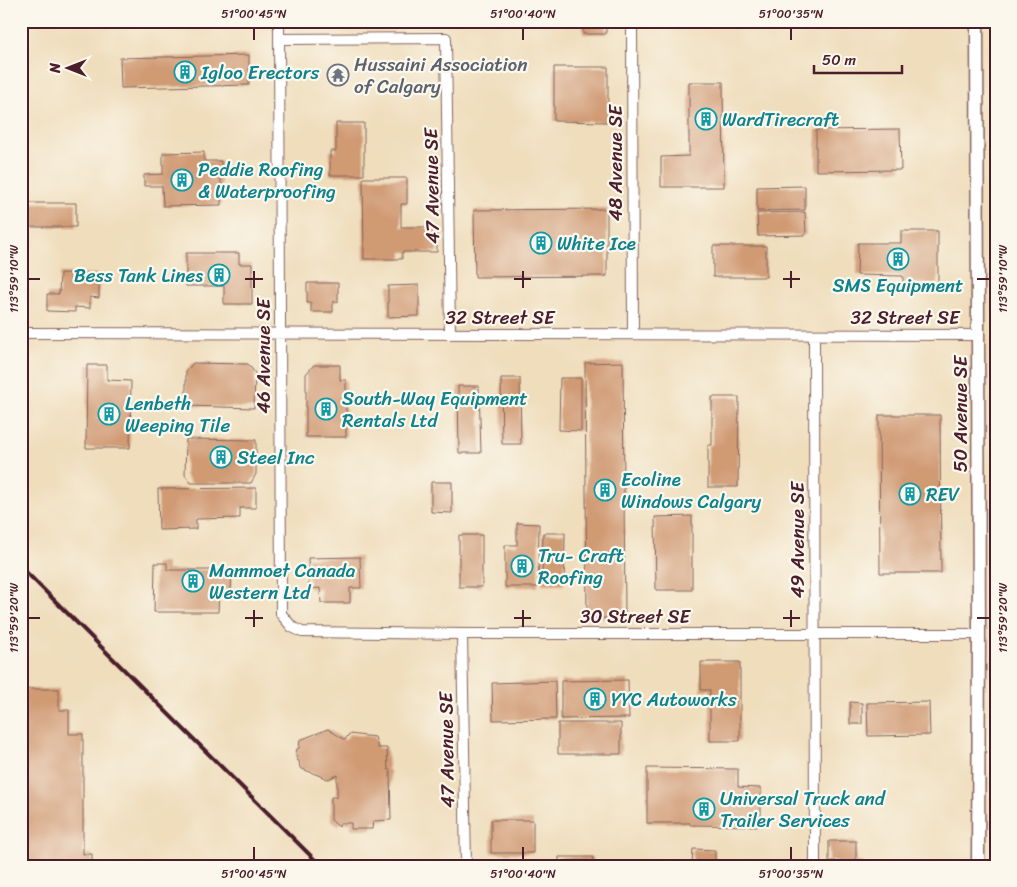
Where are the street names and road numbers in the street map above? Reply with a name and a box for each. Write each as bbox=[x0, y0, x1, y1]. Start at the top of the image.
street label: 48 Avenue SE bbox=[599, 103, 632, 221]
street label: 47 Avenue SE bbox=[414, 126, 449, 244]
street label: 46 Avenue SE bbox=[247, 297, 280, 414]
street label: 32 Street SE bbox=[446, 301, 556, 334]
street label: 32 Street SE bbox=[851, 301, 961, 334]
street label: 50 Avenue SE bbox=[944, 354, 977, 472]
street label: 49 Avenue SE bbox=[781, 480, 814, 598]
street label: 30 Street SE bbox=[580, 600, 691, 633]
street label: 47 Avenue SE bbox=[429, 690, 464, 808]

